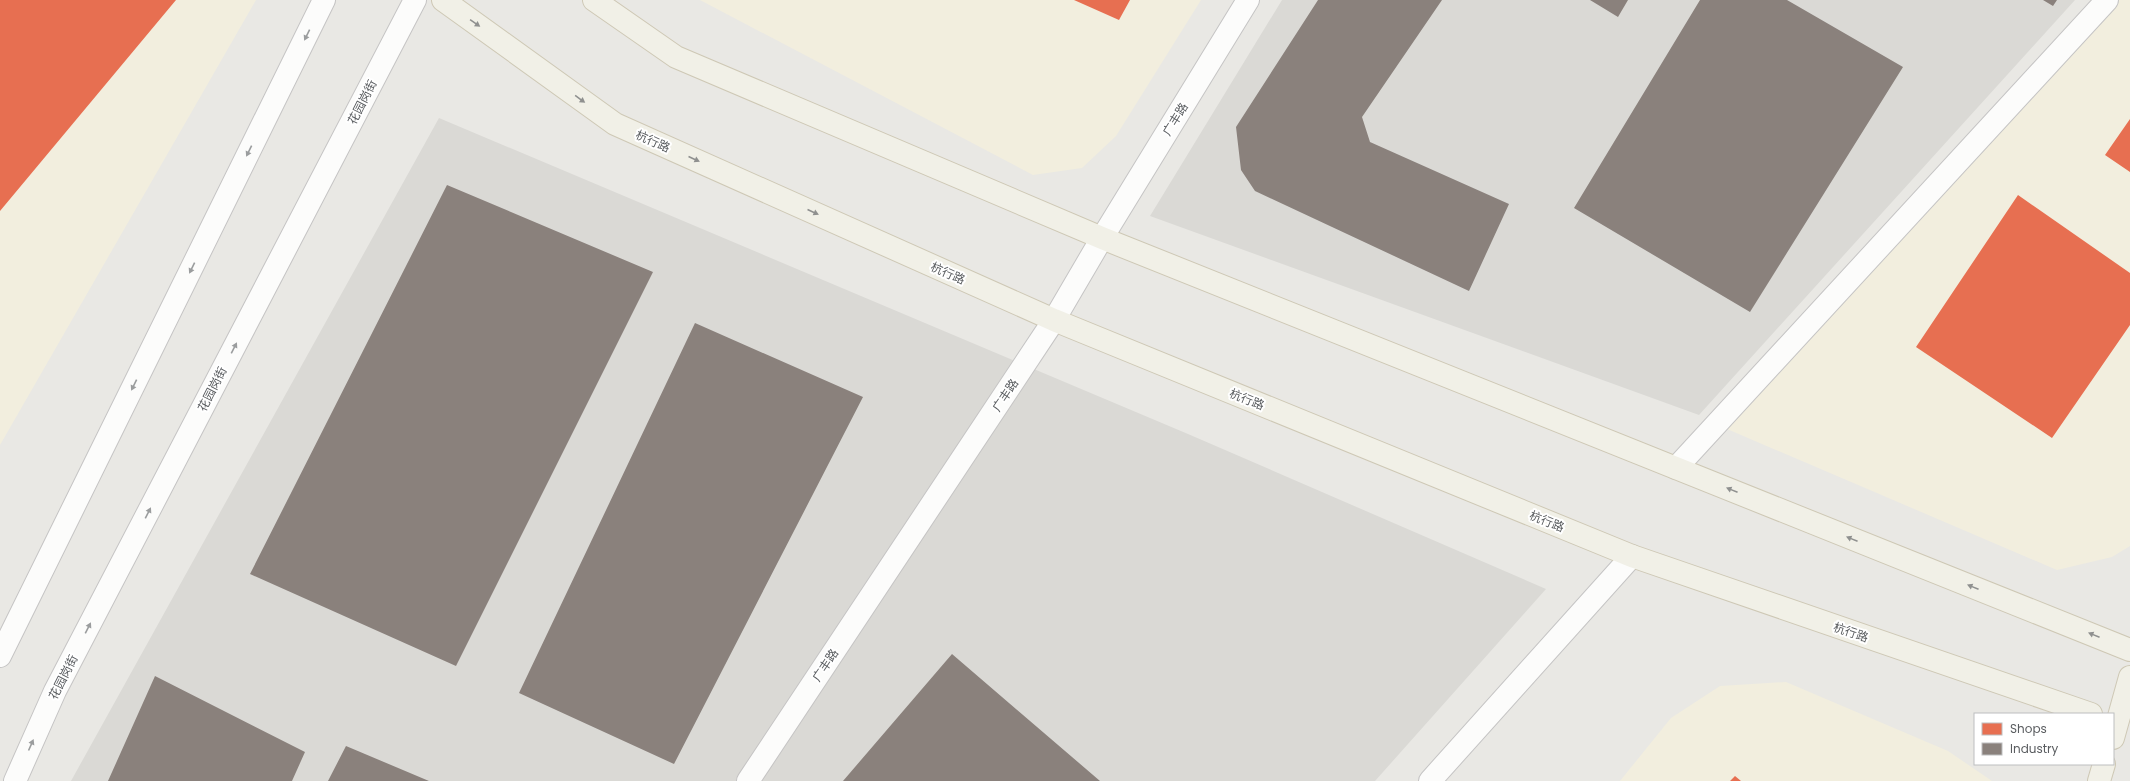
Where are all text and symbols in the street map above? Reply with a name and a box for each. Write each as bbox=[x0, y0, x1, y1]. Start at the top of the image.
one-way arrow bbox=[469, 19, 480, 27]
one-way arrow bbox=[304, 29, 310, 41]
street label: 花园岗街 bbox=[344, 77, 380, 127]
one-way arrow bbox=[575, 95, 585, 103]
street label: 广丰路 bbox=[1158, 99, 1192, 139]
street label: 杭行路 bbox=[633, 126, 673, 156]
one-way arrow bbox=[246, 146, 252, 157]
one-way arrow bbox=[689, 156, 700, 162]
one-way arrow bbox=[807, 209, 819, 215]
street label: 杭行路 bbox=[928, 258, 968, 288]
one-way arrow bbox=[189, 262, 195, 274]
one-way arrow bbox=[231, 342, 237, 354]
street label: 花园岗街 bbox=[194, 364, 230, 414]
street label: 广丰路 bbox=[988, 375, 1022, 415]
one-way arrow bbox=[131, 379, 137, 390]
street label: 杭行路 bbox=[1227, 384, 1267, 414]
one-way arrow bbox=[1725, 487, 1737, 493]
street label: 杭行路 bbox=[1527, 506, 1567, 536]
one-way arrow bbox=[145, 507, 151, 519]
one-way arrow bbox=[1846, 535, 1858, 541]
one-way arrow bbox=[1968, 584, 1979, 590]
street label: 杭行路 bbox=[1831, 618, 1871, 646]
one-way arrow bbox=[85, 623, 91, 634]
one-way arrow bbox=[2087, 632, 2099, 638]
street label: 广丰路 bbox=[808, 645, 842, 685]
street label: 花园岗街 bbox=[45, 652, 81, 702]
legend bbox=[1974, 713, 2114, 765]
text: Shops bbox=[2010, 720, 2047, 737]
one-way arrow bbox=[28, 740, 34, 751]
text: Industry bbox=[2010, 740, 2059, 757]

